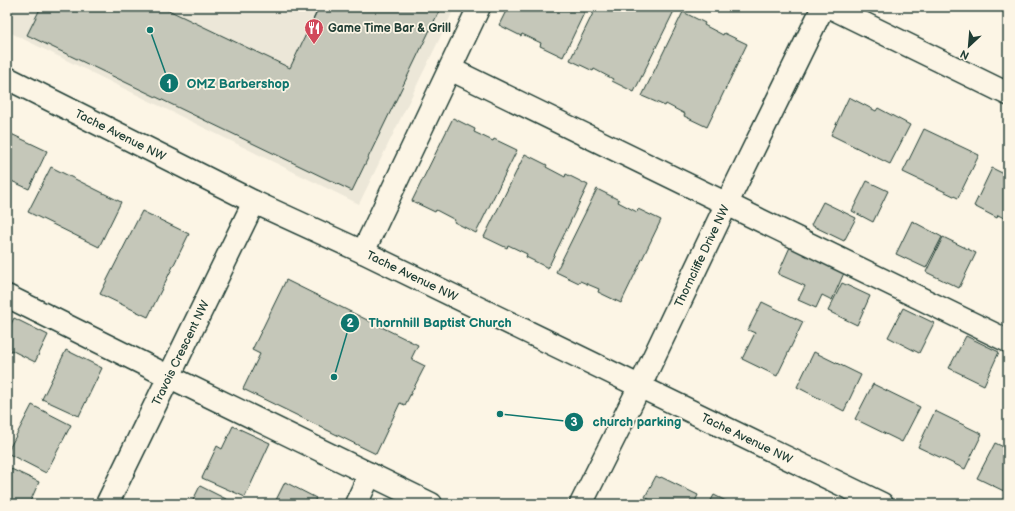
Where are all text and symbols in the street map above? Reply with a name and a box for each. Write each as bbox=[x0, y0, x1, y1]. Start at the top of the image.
restaurant icon: Game Time Bar & Grill bbox=[303, 17, 325, 45]
place label: Game Time Bar & Grill bbox=[328, 21, 451, 36]
north arrow bbox=[949, 26, 989, 66]
text: N bbox=[958, 47, 971, 62]
callout: OMZ Barbershop bbox=[159, 71, 298, 96]
text: OMZ Barbershop bbox=[187, 76, 290, 92]
text: 1 bbox=[166, 77, 172, 92]
street label: Tache Avenue NW bbox=[73, 106, 169, 164]
street label: Thorncliffe Drive NW bbox=[671, 202, 733, 309]
street label: Tache Avenue NW bbox=[364, 247, 460, 304]
street label: Travois Crescent NW bbox=[149, 298, 212, 408]
callout: Thornhill Baptist Church bbox=[340, 310, 520, 335]
text: Thornhill Baptist Church bbox=[368, 315, 512, 331]
text: 2 bbox=[346, 316, 354, 331]
callout: church parking bbox=[564, 409, 689, 434]
street label: Tache Avenue NW bbox=[699, 410, 795, 467]
text: church parking bbox=[593, 414, 681, 430]
text: 3 bbox=[570, 415, 578, 430]

